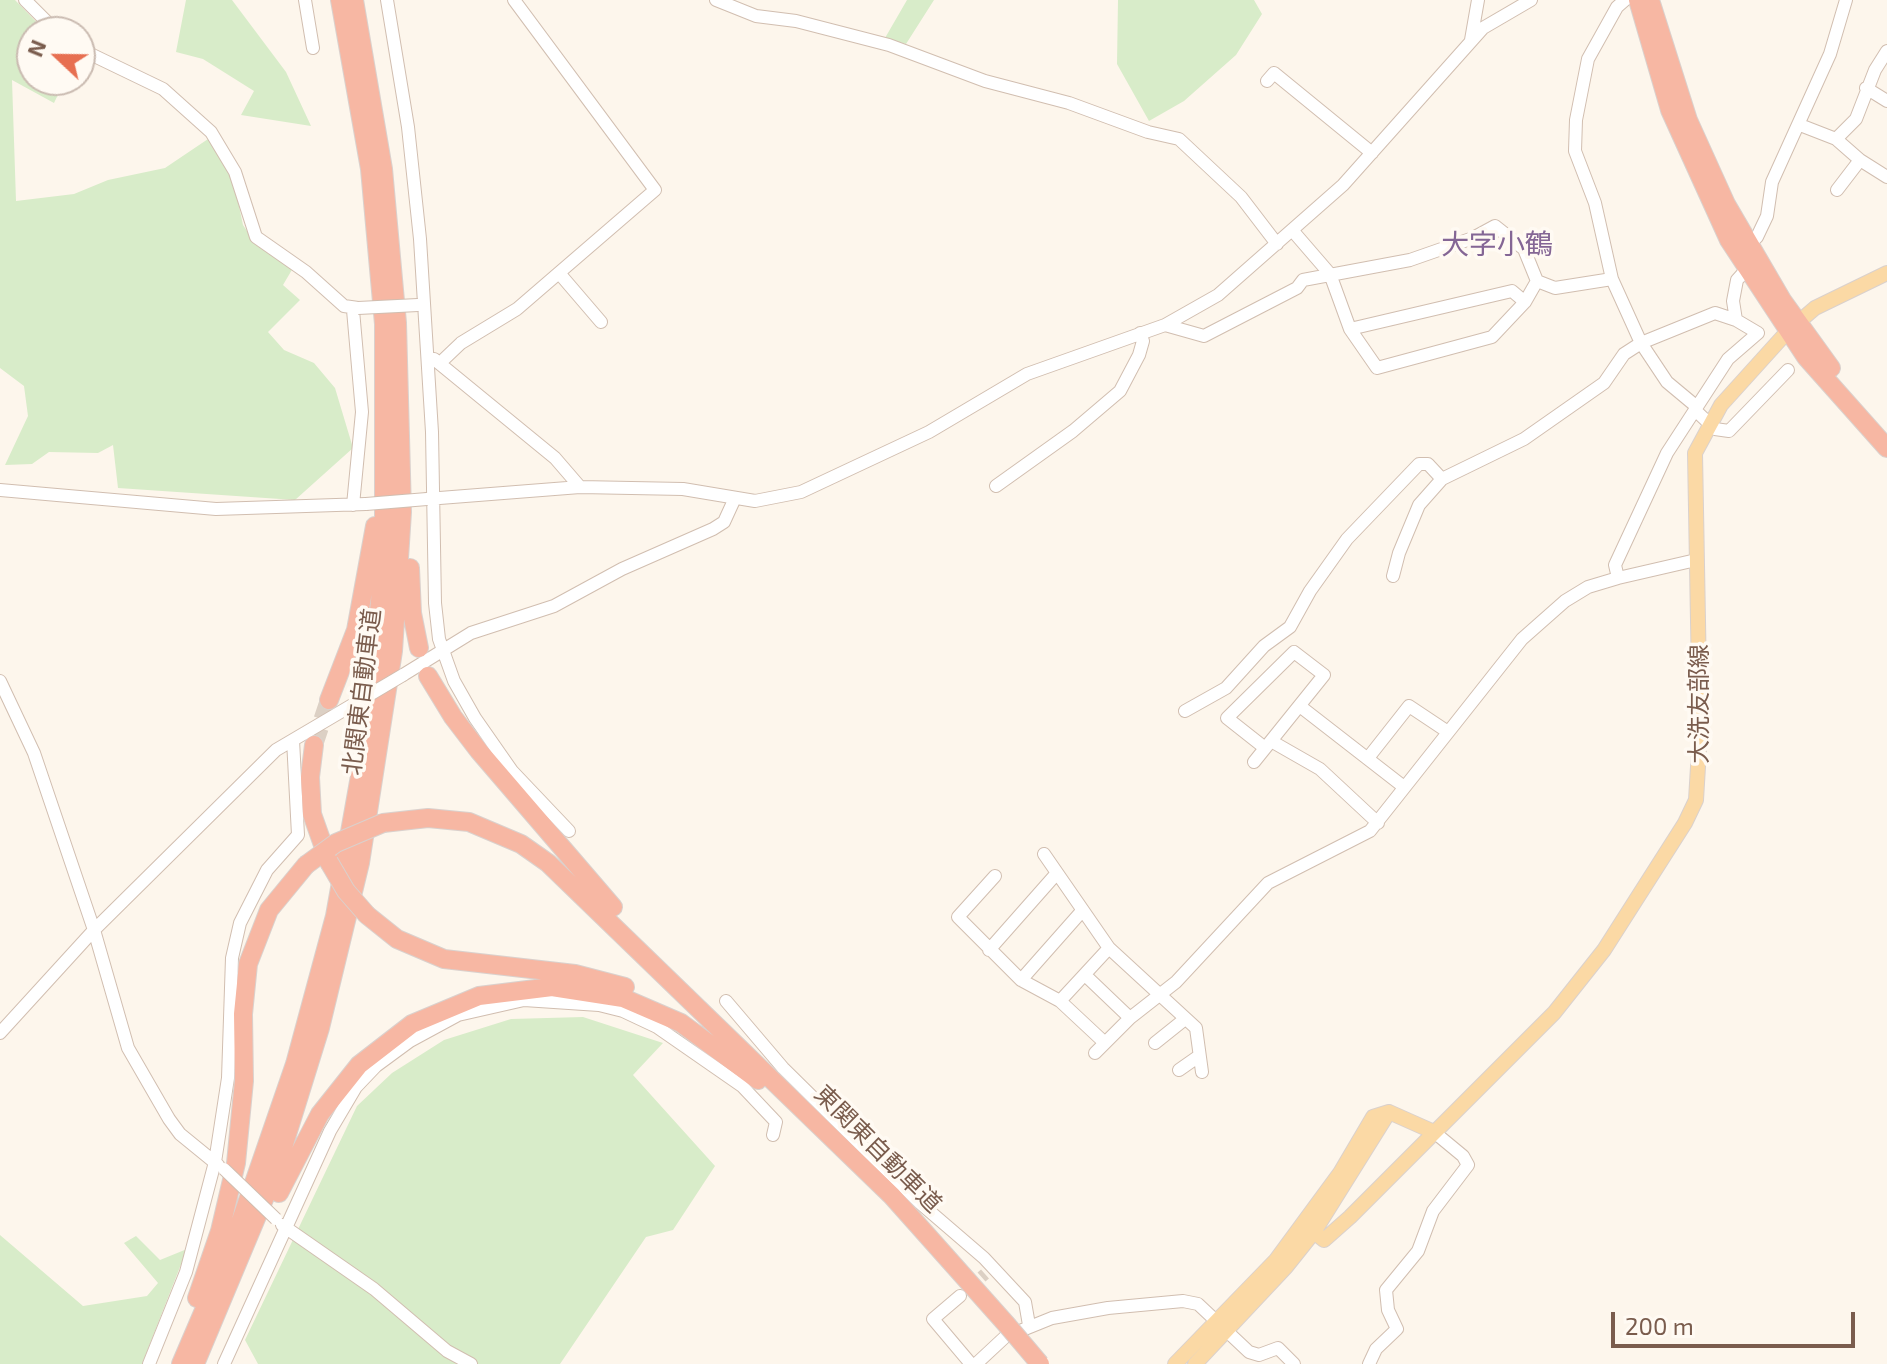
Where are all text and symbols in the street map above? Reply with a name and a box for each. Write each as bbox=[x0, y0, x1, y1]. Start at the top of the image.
north arrow bbox=[16, 16, 96, 96]
text: N bbox=[21, 36, 51, 60]
district label: 大字小鶴 bbox=[1441, 228, 1553, 262]
street label: 北関東自動車道 bbox=[337, 607, 387, 777]
street label: 大洗友部線 bbox=[1685, 644, 1713, 764]
street label: 東関東自動車道 bbox=[808, 1079, 948, 1219]
scale bar bbox=[1615, 1296, 1859, 1346]
text: 200 m bbox=[1625, 1311, 1694, 1340]

